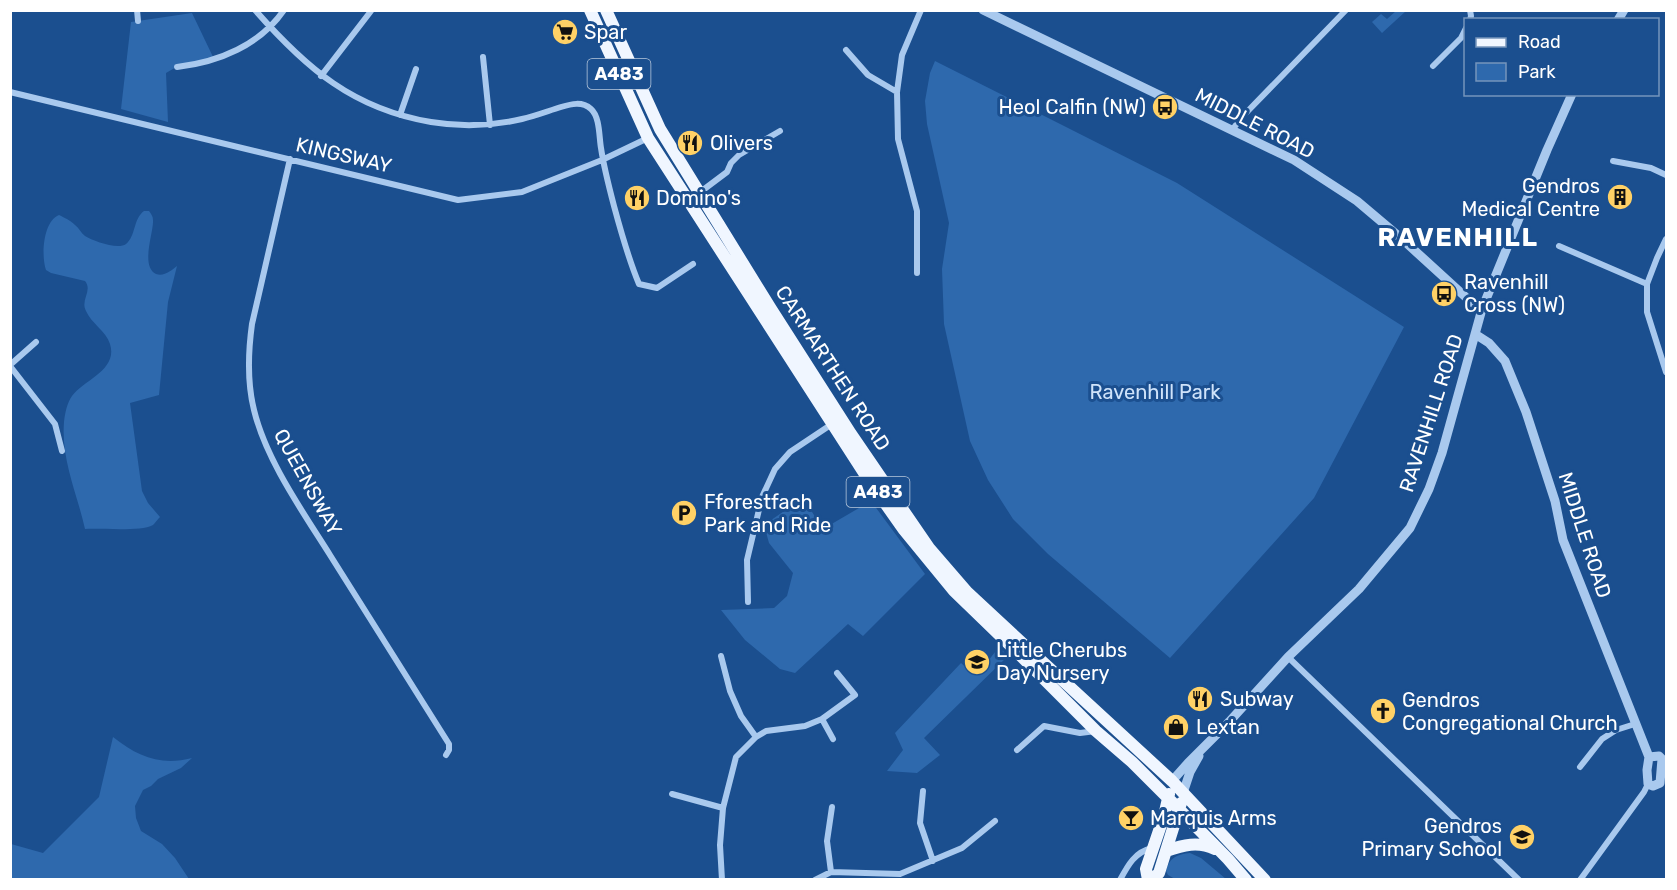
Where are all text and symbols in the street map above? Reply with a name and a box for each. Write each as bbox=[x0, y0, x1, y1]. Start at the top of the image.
supermarket icon: Spar bbox=[550, 17, 580, 47]
legend bbox=[1464, 18, 1659, 96]
place label: Spar bbox=[584, 20, 627, 44]
text: Road bbox=[1518, 31, 1561, 53]
road number: A483 bbox=[588, 59, 650, 89]
text: Park bbox=[1518, 61, 1556, 83]
street label: MIDDLE ROAD bbox=[1191, 83, 1319, 163]
bus stop icon: Heol Calfin (NW) bbox=[1150, 92, 1180, 122]
place label: Heol Calfin (NW) bbox=[999, 95, 1146, 119]
restaurant icon: Olivers bbox=[675, 128, 705, 158]
place label: Olivers bbox=[710, 131, 773, 155]
street label: KINGSWAY bbox=[294, 132, 394, 178]
place label: Gendros Medical Centre bbox=[1461, 174, 1600, 221]
building icon: Gendros Medical Centre bbox=[1605, 182, 1635, 212]
restaurant icon: Domino's bbox=[622, 183, 652, 213]
place label: Domino's bbox=[656, 186, 741, 210]
district label: RAVENHILL bbox=[1378, 222, 1538, 253]
place label: Ravenhill Cross (NW) bbox=[1464, 270, 1565, 317]
bus stop icon: Ravenhill Cross (NW) bbox=[1429, 279, 1459, 309]
street label: CARMARTHEN ROAD bbox=[771, 281, 895, 455]
street label: RAVENHILL ROAD bbox=[1394, 331, 1468, 495]
park label: Ravenhill Park bbox=[1089, 380, 1221, 404]
street label: QUEENSWAY bbox=[269, 424, 347, 540]
street label: MIDDLE ROAD bbox=[1553, 469, 1617, 601]
road number: A483 bbox=[846, 477, 910, 507]
place label: Fforestfach Park and Ride bbox=[704, 490, 831, 537]
parking icon: Fforestfach Park and Ride bbox=[669, 498, 699, 528]
place label: Little Cherubs Day Nursery bbox=[996, 638, 1127, 685]
school or university icon: Little Cherubs Day Nursery bbox=[962, 647, 992, 677]
restaurant icon: Subway bbox=[1185, 684, 1215, 714]
place label: Subway bbox=[1220, 687, 1294, 711]
place label: Gendros Congregational Church bbox=[1402, 688, 1618, 735]
church icon: Gendros Congregational Church bbox=[1368, 696, 1398, 726]
shop icon: Lextan bbox=[1161, 712, 1191, 742]
place label: Lextan bbox=[1196, 715, 1260, 739]
bar icon: Marquis Arms bbox=[1116, 803, 1146, 833]
place label: Marquis Arms bbox=[1150, 806, 1277, 830]
place label: Gendros Primary School bbox=[1361, 814, 1502, 861]
school or university icon: Gendros Primary School bbox=[1507, 822, 1537, 852]

